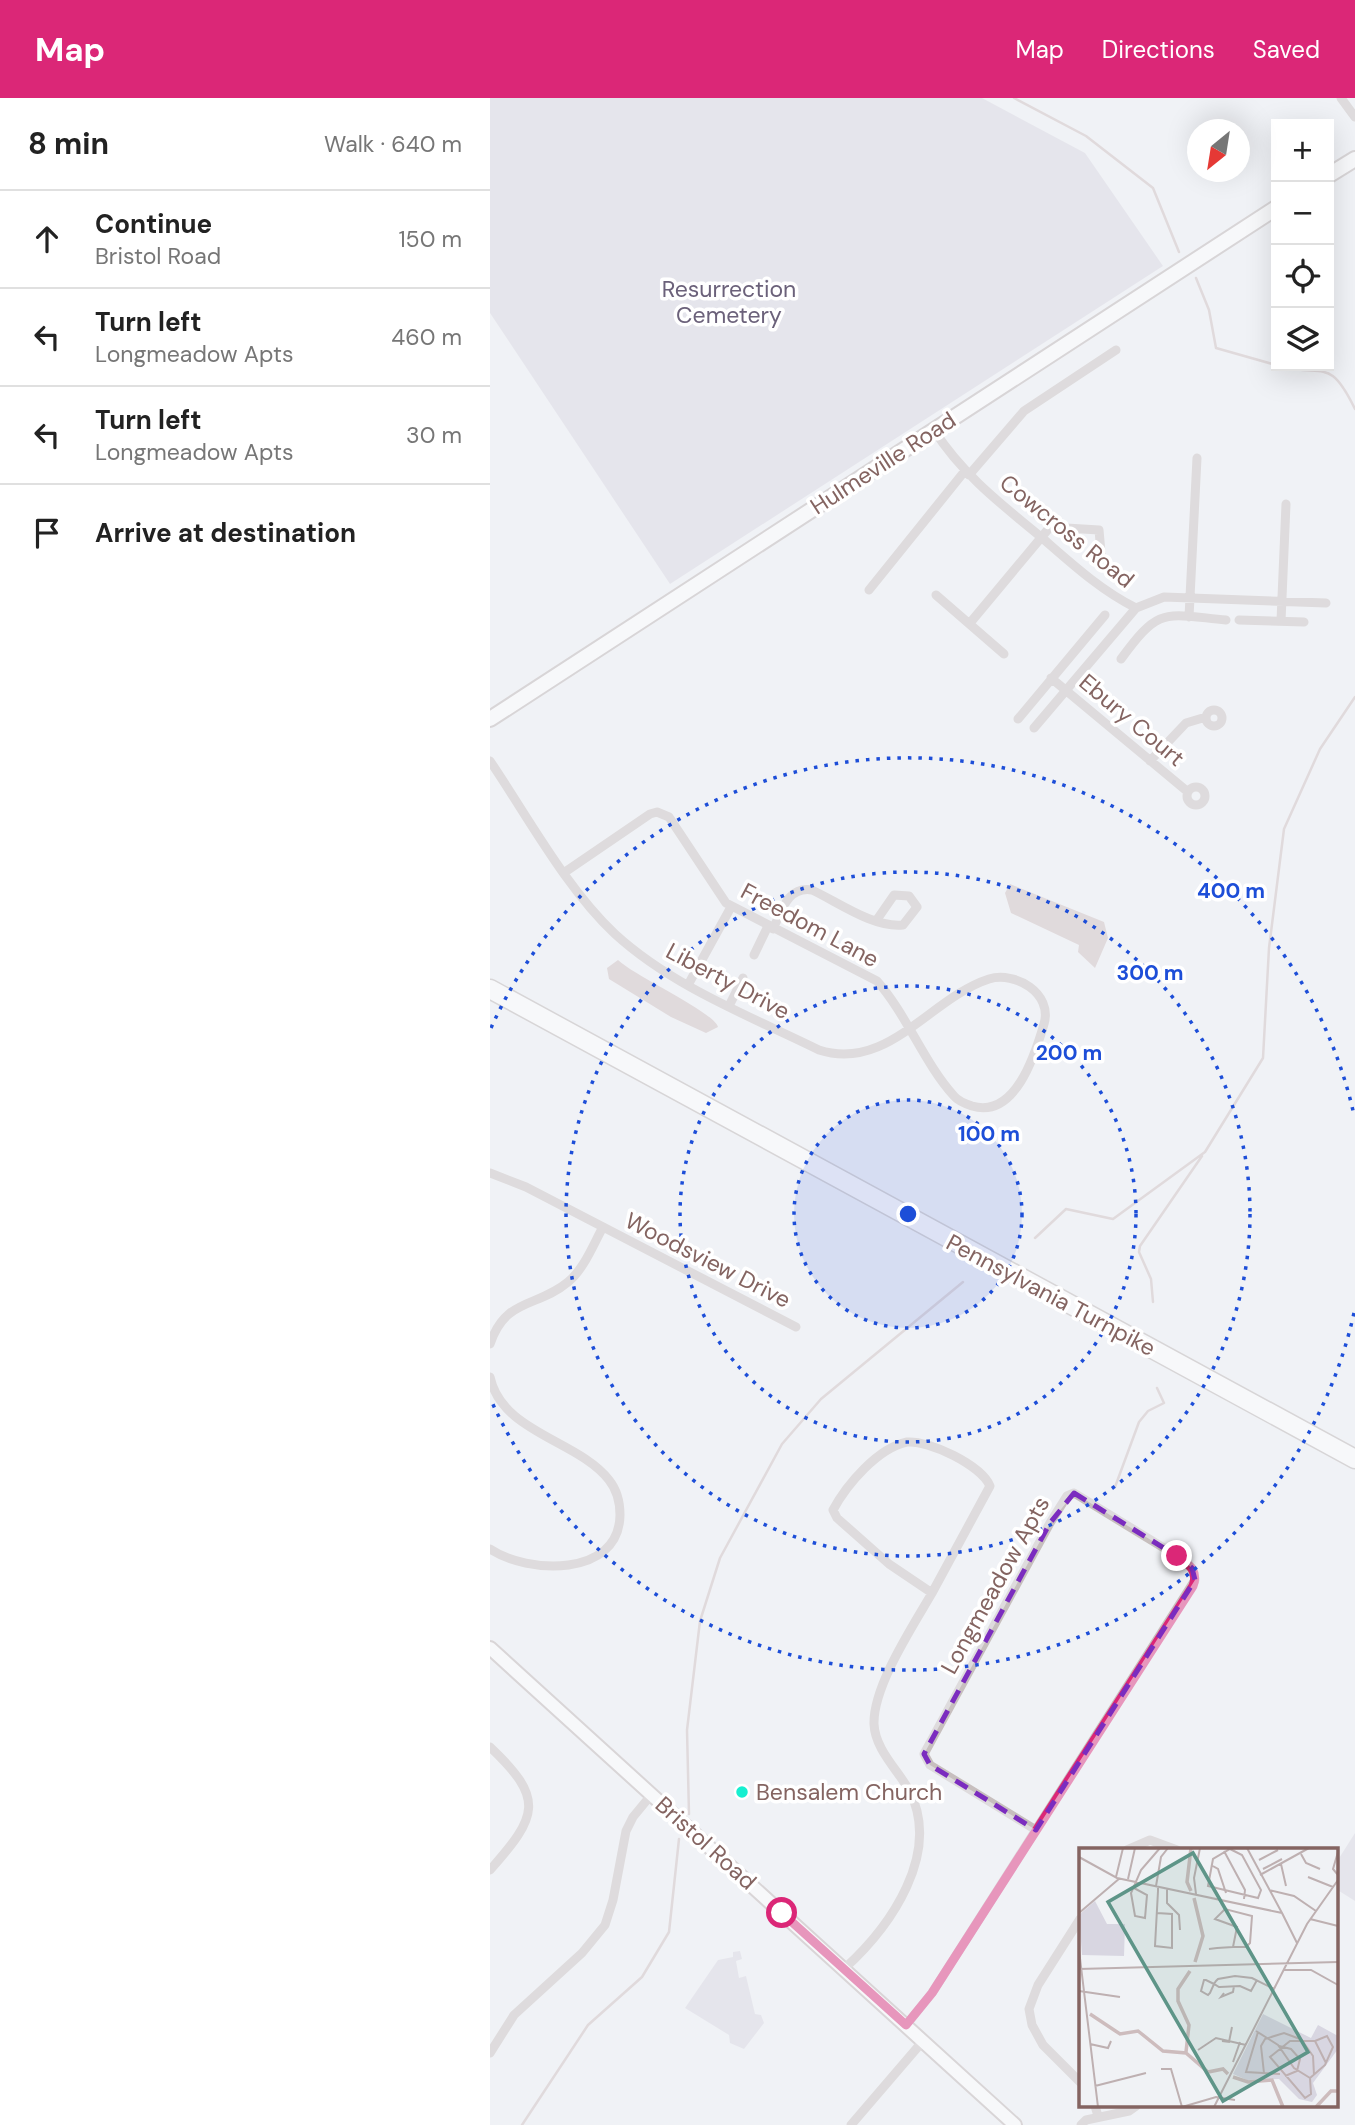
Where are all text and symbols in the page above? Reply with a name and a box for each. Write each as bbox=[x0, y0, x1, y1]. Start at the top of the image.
text: Map bbox=[35, 28, 105, 71]
text: Map bbox=[1016, 34, 1064, 65]
text: Directions bbox=[1102, 34, 1215, 65]
text: Saved bbox=[1253, 34, 1320, 65]
north arrow bbox=[1187, 119, 1250, 182]
map controls bbox=[1271, 119, 1334, 371]
button: + bbox=[1271, 119, 1334, 182]
text: 8 min bbox=[28, 124, 109, 163]
text: Walk · 640 m bbox=[324, 129, 462, 159]
button: − bbox=[1271, 182, 1334, 245]
text: Continue bbox=[95, 207, 212, 241]
icon: ahead bbox=[28, 220, 66, 258]
text: 150 m bbox=[398, 224, 462, 254]
text: Bristol Road bbox=[95, 241, 221, 271]
button: locate bbox=[1271, 245, 1334, 308]
park label: Resurrection Cemetery bbox=[662, 274, 796, 330]
text: Turn left bbox=[95, 305, 202, 339]
button: layers bbox=[1271, 308, 1334, 371]
icon: left bbox=[28, 318, 66, 356]
text: 460 m bbox=[391, 322, 462, 352]
text: Longmeadow Apts bbox=[95, 339, 293, 369]
text: Turn left bbox=[95, 403, 202, 437]
street label: Hulmeville Road bbox=[805, 405, 961, 521]
icon: left bbox=[28, 416, 66, 454]
text: 30 m bbox=[406, 420, 462, 450]
text: Longmeadow Apts bbox=[95, 437, 293, 467]
street label: Cowcross Road bbox=[994, 468, 1140, 594]
icon: arrive bbox=[28, 514, 66, 552]
text: Arrive at destination bbox=[95, 516, 356, 550]
street label: Ebury Court bbox=[1073, 667, 1191, 773]
street label: Freedom Lane bbox=[736, 876, 884, 974]
text: 400 m bbox=[1197, 877, 1265, 905]
street label: Liberty Drive bbox=[661, 936, 795, 1026]
text: 300 m bbox=[1117, 959, 1183, 987]
text: 200 m bbox=[1036, 1039, 1102, 1067]
text: 100 m bbox=[958, 1120, 1020, 1148]
centre of rings bbox=[896, 1202, 920, 1226]
street label: Woodsview Drive bbox=[620, 1205, 796, 1315]
street label: Pennsylvania Turnpike bbox=[941, 1227, 1161, 1363]
street label: Longmeadow Apts bbox=[934, 1491, 1056, 1679]
route end bbox=[1161, 1540, 1192, 1571]
place label: Bensalem Church bbox=[756, 1777, 942, 1807]
marker: Bensalem Church bbox=[734, 1784, 750, 1800]
street label: Bristol Road bbox=[649, 1790, 763, 1896]
inset map bbox=[1079, 1848, 1338, 2108]
route start bbox=[766, 1897, 797, 1928]

